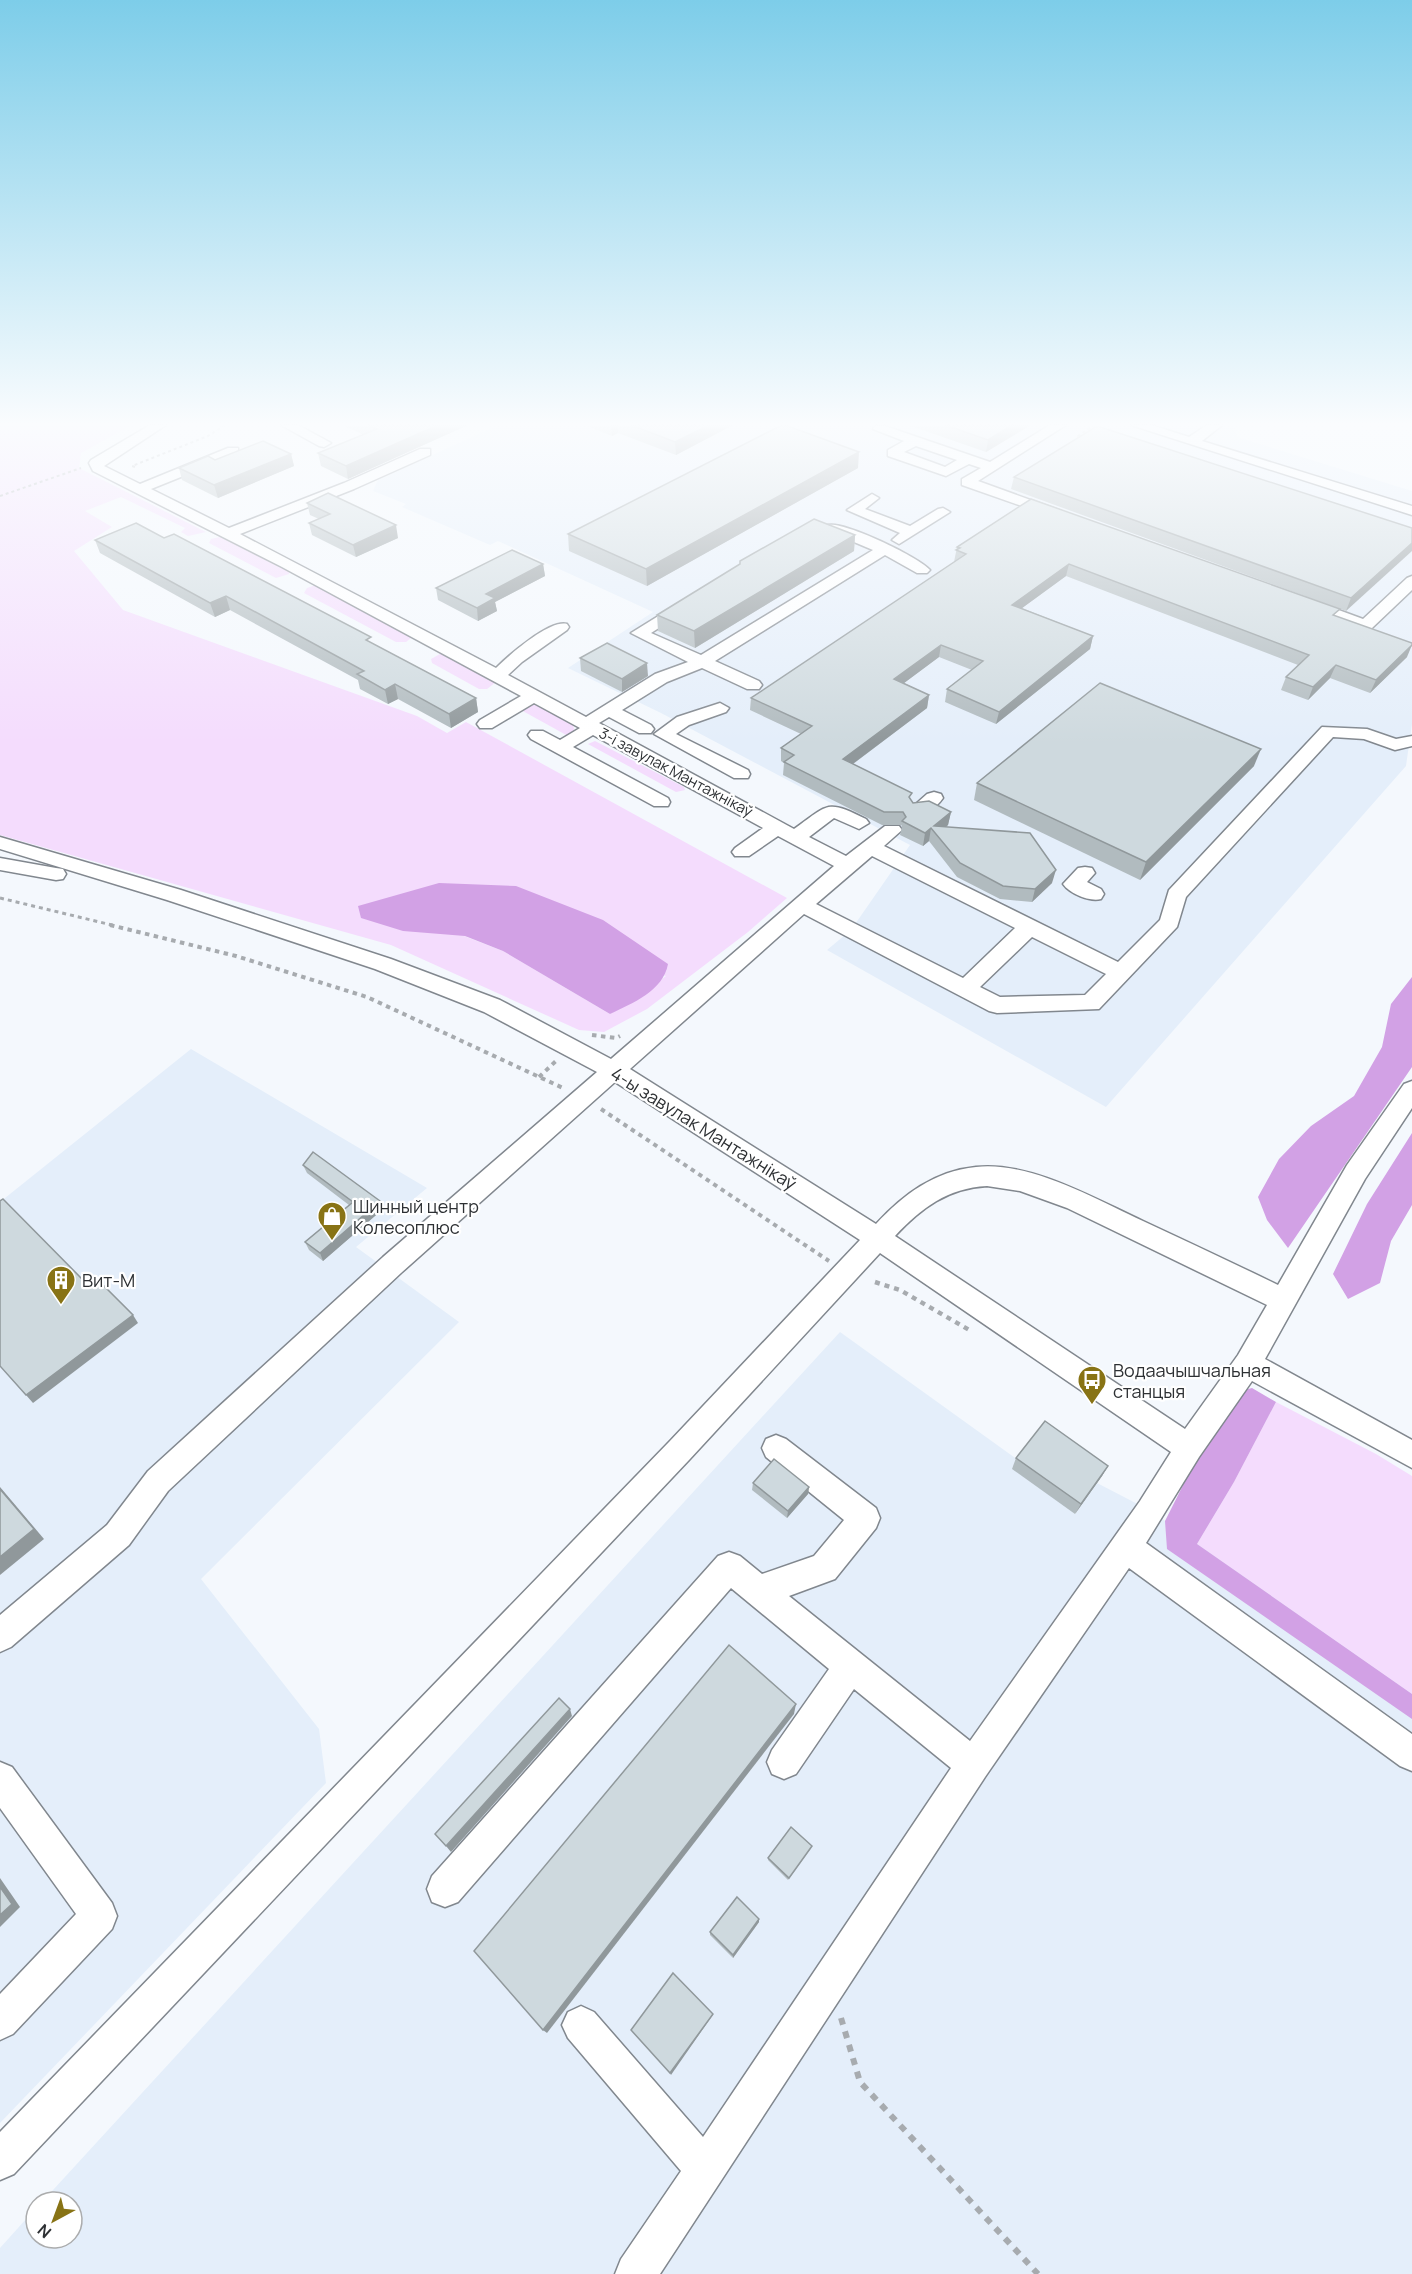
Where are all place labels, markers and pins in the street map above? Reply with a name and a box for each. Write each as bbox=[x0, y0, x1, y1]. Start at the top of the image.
place label: Шинный центр Колесоплюс bbox=[353, 1194, 479, 1239]
shop icon: Шинный центр Колесоплюс bbox=[316, 1200, 348, 1242]
building icon: Вит-М bbox=[45, 1264, 77, 1306]
place label: Вит-М bbox=[82, 1268, 135, 1292]
place label: Водаачышчальная станцыя bbox=[1113, 1358, 1271, 1403]
bus stop icon: Водаачышчальная станцыя bbox=[1076, 1364, 1108, 1406]

